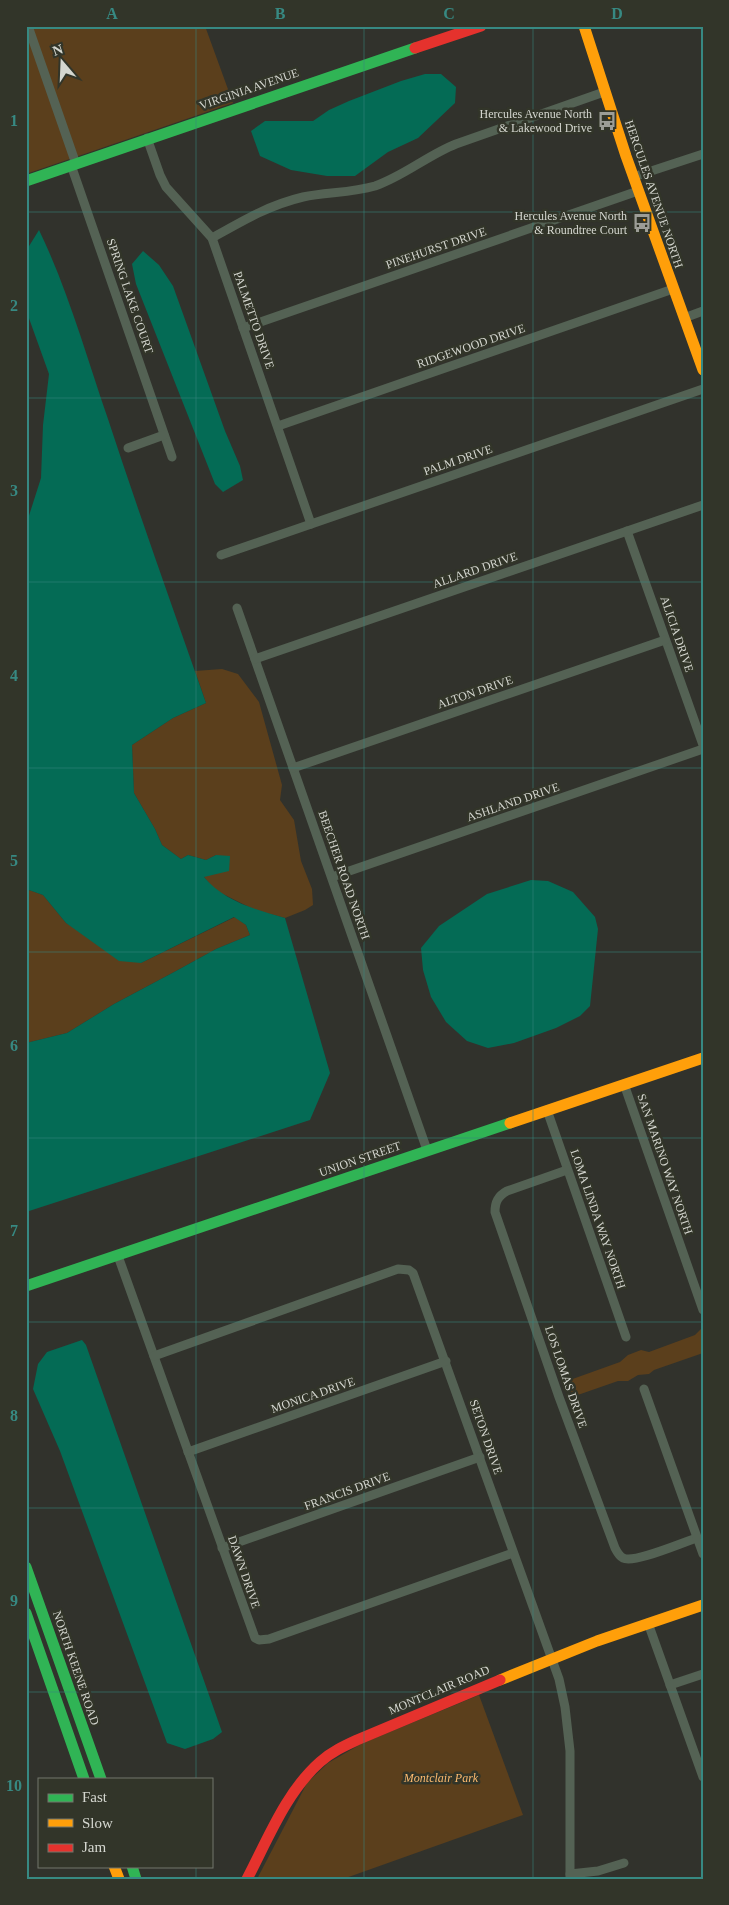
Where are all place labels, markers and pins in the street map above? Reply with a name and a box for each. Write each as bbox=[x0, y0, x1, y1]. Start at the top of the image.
place label: Hercules Avenue North & Lakewood Drive bbox=[480, 107, 592, 135]
bus stop icon: Hercules Avenue North & Lakewood Drive bbox=[596, 110, 618, 132]
place label: Hercules Avenue North & Roundtree Court bbox=[515, 209, 628, 237]
bus stop icon: Hercules Avenue North & Roundtree Court bbox=[631, 212, 653, 234]

